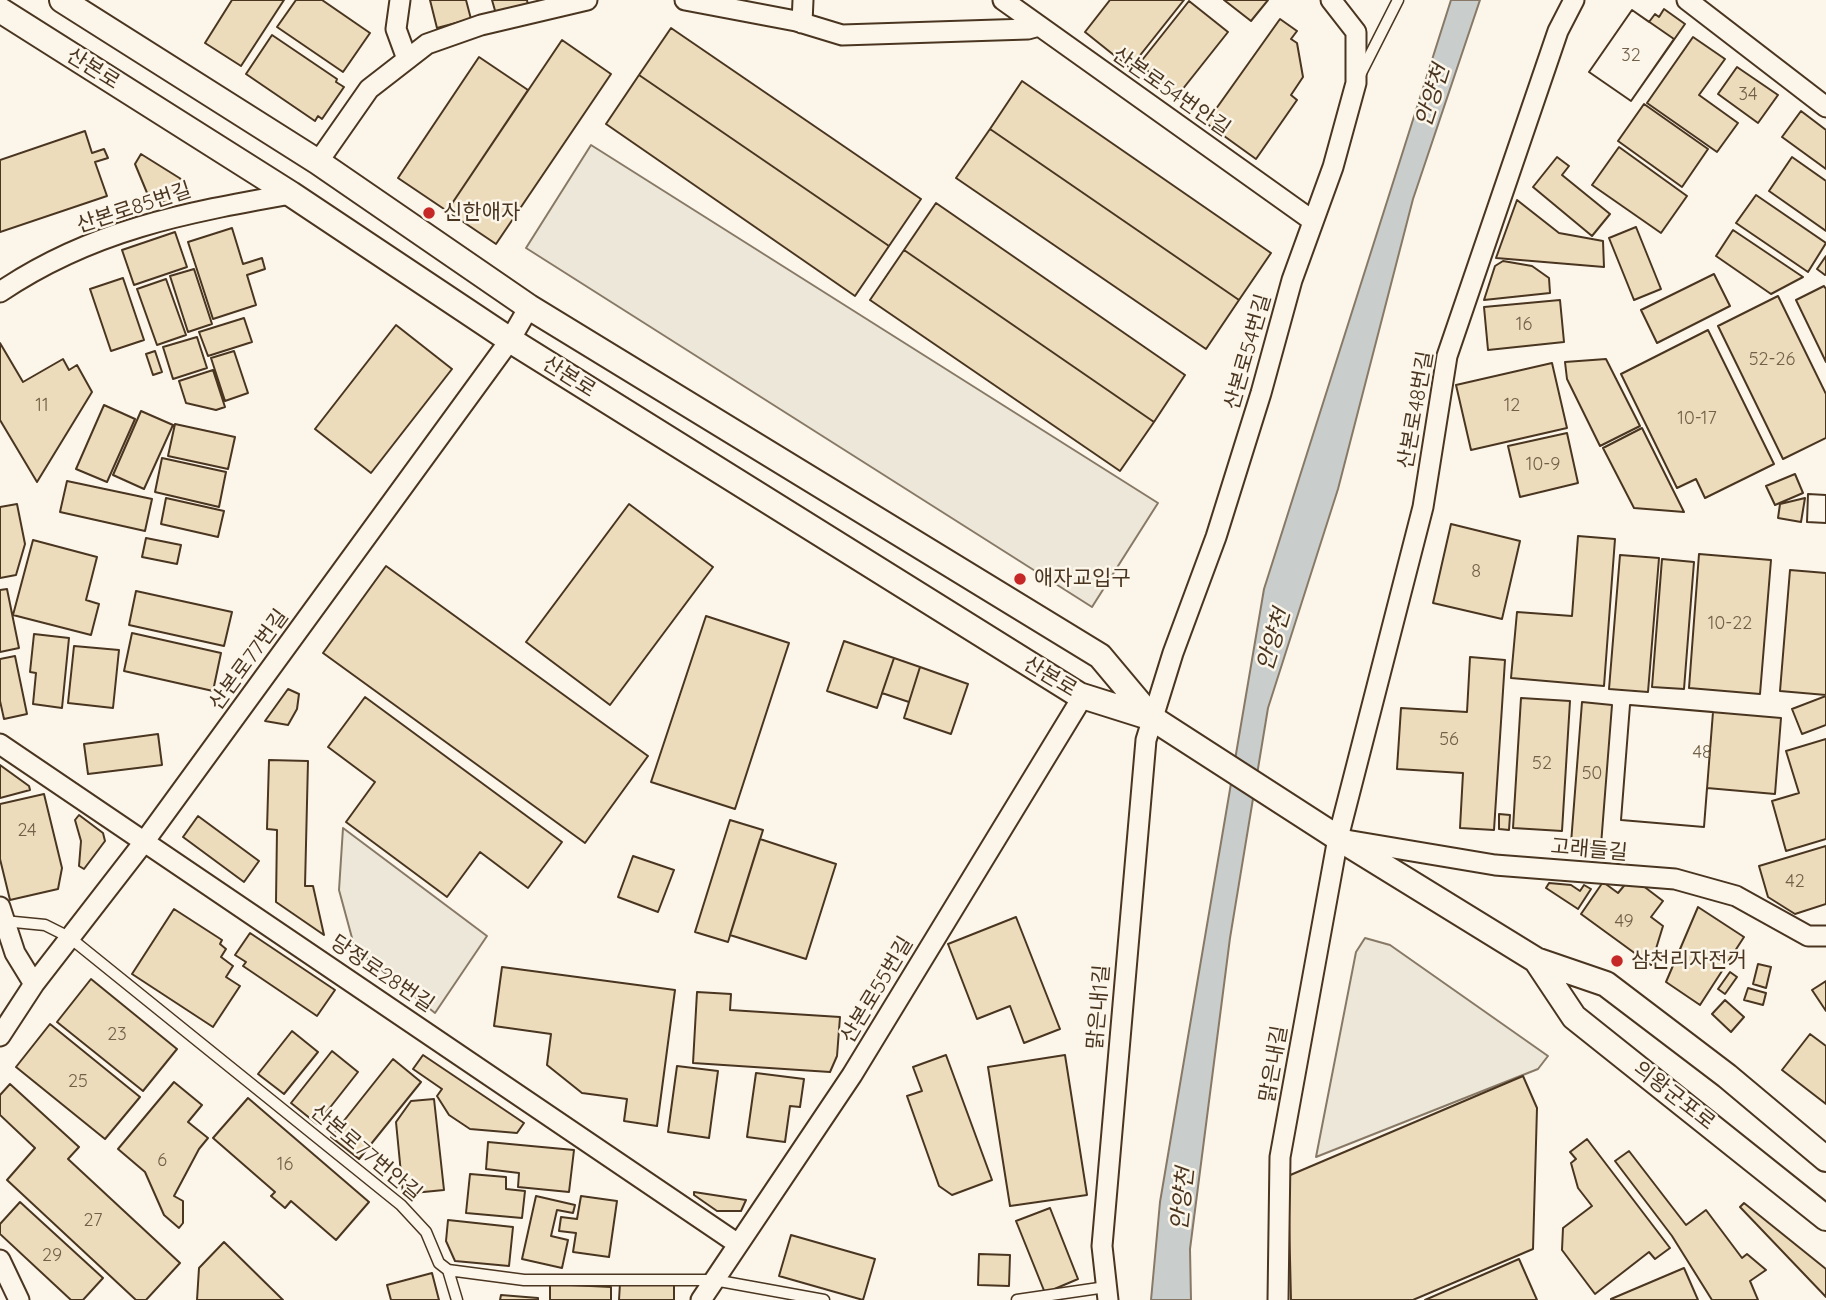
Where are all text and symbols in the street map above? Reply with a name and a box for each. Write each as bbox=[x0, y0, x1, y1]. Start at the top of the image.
street label: 산본로54번안길 bbox=[1107, 42, 1235, 142]
street label: 산본로 bbox=[62, 43, 124, 95]
house number: 32 bbox=[1621, 45, 1641, 67]
water label: 안양천 bbox=[1410, 62, 1456, 130]
house number: 34 bbox=[1739, 84, 1757, 106]
street label: 산본로85번길 bbox=[73, 178, 195, 238]
place label: 신한애자 bbox=[443, 200, 520, 226]
marker: 신한애자 bbox=[421, 205, 437, 221]
street label: 산본로54번길 bbox=[1219, 291, 1277, 413]
house number: 16 bbox=[1516, 314, 1532, 336]
street label: 산본로48번길 bbox=[1393, 349, 1439, 471]
house number: 52-26 bbox=[1749, 349, 1795, 371]
street label: 산본로 bbox=[538, 351, 600, 403]
house number: 11 bbox=[35, 395, 49, 417]
house number: 12 bbox=[1504, 395, 1520, 417]
house number: 10-17 bbox=[1677, 408, 1717, 430]
house number: 10-9 bbox=[1526, 454, 1560, 476]
house number: 8 bbox=[1471, 561, 1481, 583]
place label: 애자교입구 bbox=[1034, 566, 1131, 592]
marker: 애자교입구 bbox=[1012, 571, 1028, 587]
street label: 산본로77번길 bbox=[204, 605, 294, 715]
water label: 안양천 bbox=[1252, 606, 1296, 674]
house number: 10-22 bbox=[1708, 613, 1752, 635]
street label: 산본로 bbox=[1019, 651, 1081, 703]
house number: 56 bbox=[1439, 729, 1459, 751]
house number: 48 bbox=[1692, 742, 1712, 764]
house number: 52 bbox=[1532, 753, 1552, 775]
house number: 50 bbox=[1582, 763, 1602, 785]
house number: 24 bbox=[17, 820, 37, 842]
street label: 고래들길 bbox=[1549, 834, 1629, 866]
house number: 42 bbox=[1785, 871, 1805, 893]
house number: 49 bbox=[1614, 911, 1634, 933]
street label: 당정로28번길 bbox=[325, 930, 439, 1018]
street label: 산본로55번길 bbox=[835, 932, 919, 1048]
place label: 삼천리자전거 bbox=[1631, 948, 1747, 974]
marker: 삼천리자전거 bbox=[1609, 953, 1625, 969]
street label: 맑은내1길 bbox=[1083, 964, 1115, 1050]
house number: 23 bbox=[107, 1024, 127, 1046]
street label: 맑은내길 bbox=[1255, 1024, 1293, 1104]
street label: 의왕군포로 bbox=[1628, 1056, 1720, 1136]
house number: 25 bbox=[68, 1071, 88, 1093]
street label: 산본로77번안길 bbox=[305, 1099, 427, 1207]
house number: 6 bbox=[157, 1150, 167, 1172]
house number: 16 bbox=[277, 1154, 293, 1176]
water label: 안양천 bbox=[1166, 1166, 1200, 1232]
house number: 27 bbox=[84, 1210, 102, 1232]
house number: 29 bbox=[42, 1245, 62, 1267]

